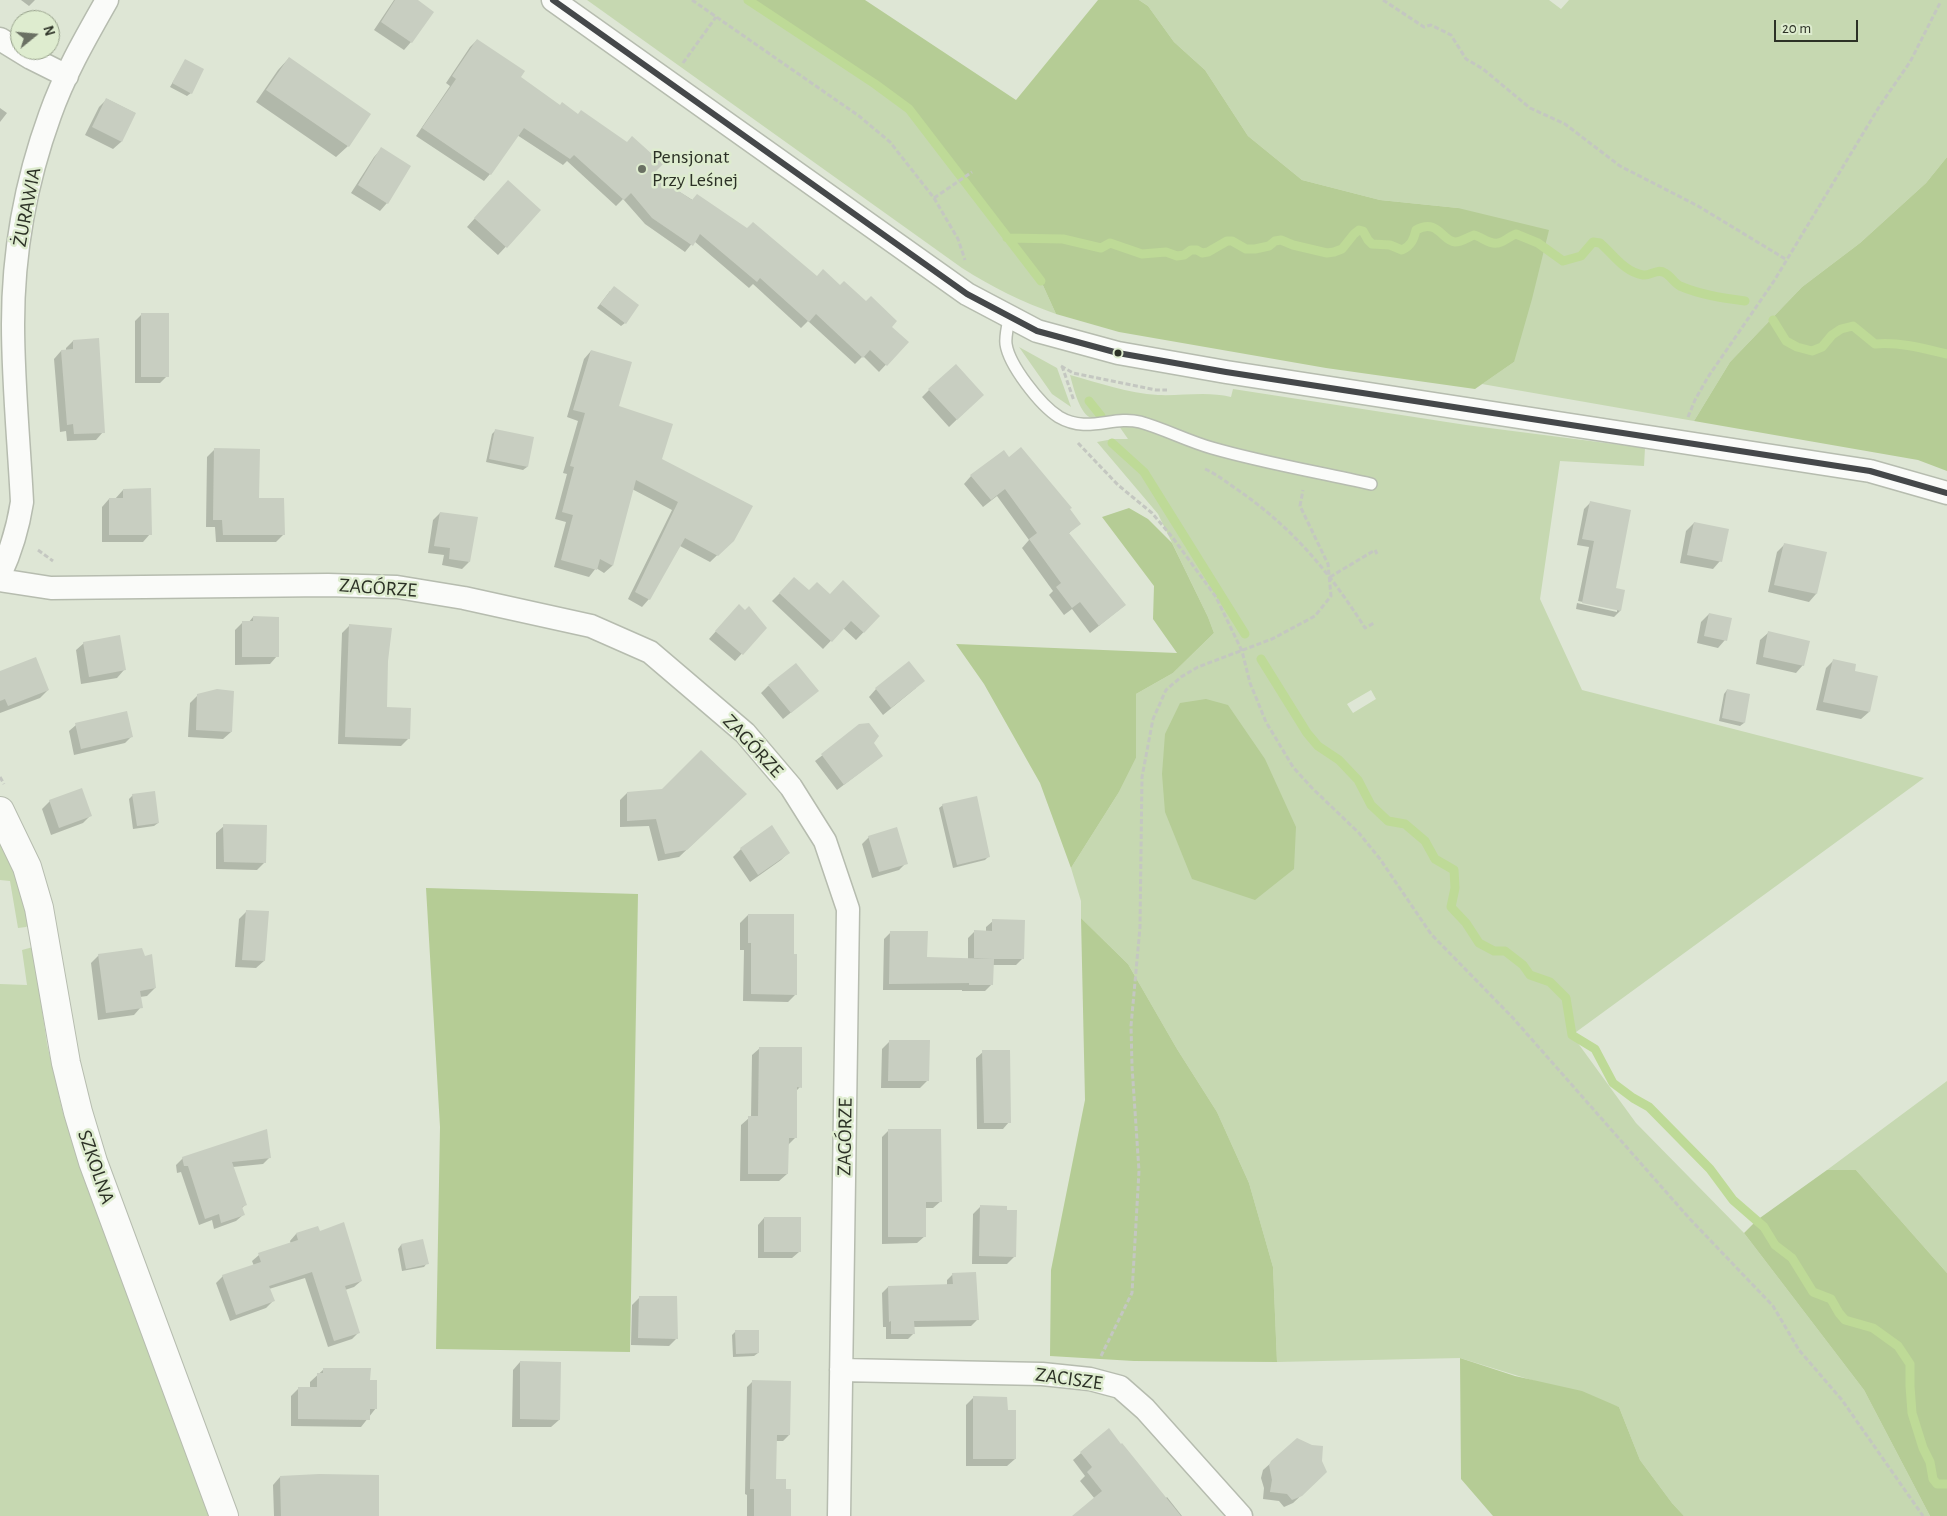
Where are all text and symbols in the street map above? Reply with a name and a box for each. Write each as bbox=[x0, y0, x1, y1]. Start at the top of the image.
north arrow bbox=[10, 10, 60, 60]
scale bar bbox=[1777, 10, 1861, 42]
text: 20 m bbox=[1782, 21, 1811, 36]
text: N bbox=[40, 24, 57, 38]
place label: Pensjonat Przy Leśnej bbox=[652, 145, 738, 192]
marker: Pensjonat Przy Leśnej bbox=[636, 163, 648, 175]
street label: ŻURAWIA bbox=[8, 165, 46, 249]
unlabelled marker bbox=[1113, 348, 1123, 358]
street label: ZAGÓRZE bbox=[338, 573, 418, 603]
street label: ZAGÓRZE bbox=[718, 709, 788, 783]
street label: ZAGÓRZE bbox=[832, 1098, 858, 1176]
street label: SZKOLNA bbox=[72, 1127, 120, 1207]
street label: ZACISZE bbox=[1034, 1362, 1104, 1396]

